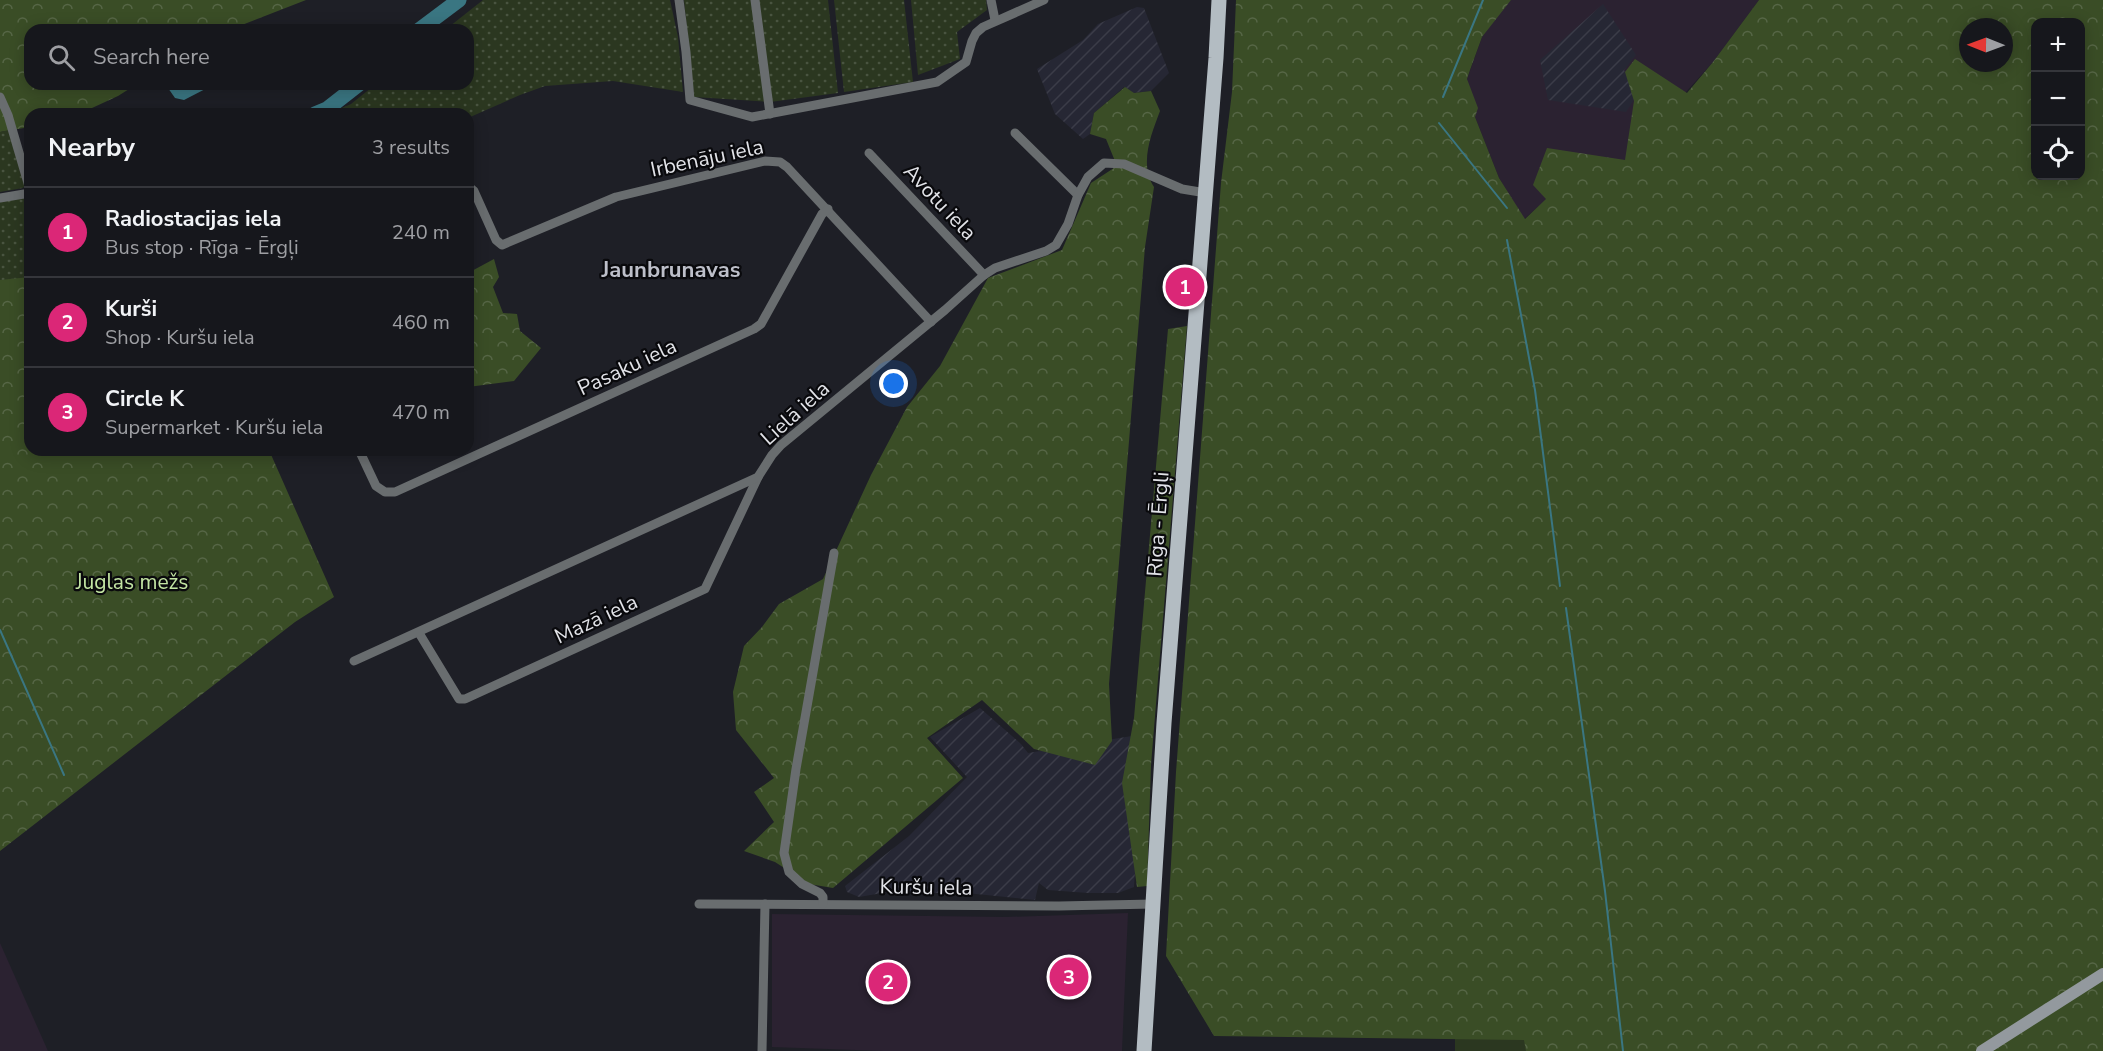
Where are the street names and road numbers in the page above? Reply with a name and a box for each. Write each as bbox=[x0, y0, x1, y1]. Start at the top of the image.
street label: Irbenāju iela bbox=[648, 132, 766, 184]
street label: Avotu iela bbox=[897, 158, 983, 246]
street label: Pasaku iela bbox=[573, 332, 681, 402]
street label: Lielā iela bbox=[755, 375, 835, 451]
street label: Rīga - Ērgļi bbox=[1140, 471, 1176, 577]
street label: Mazā iela bbox=[550, 588, 642, 650]
street label: Kuršu iela bbox=[879, 872, 973, 902]

